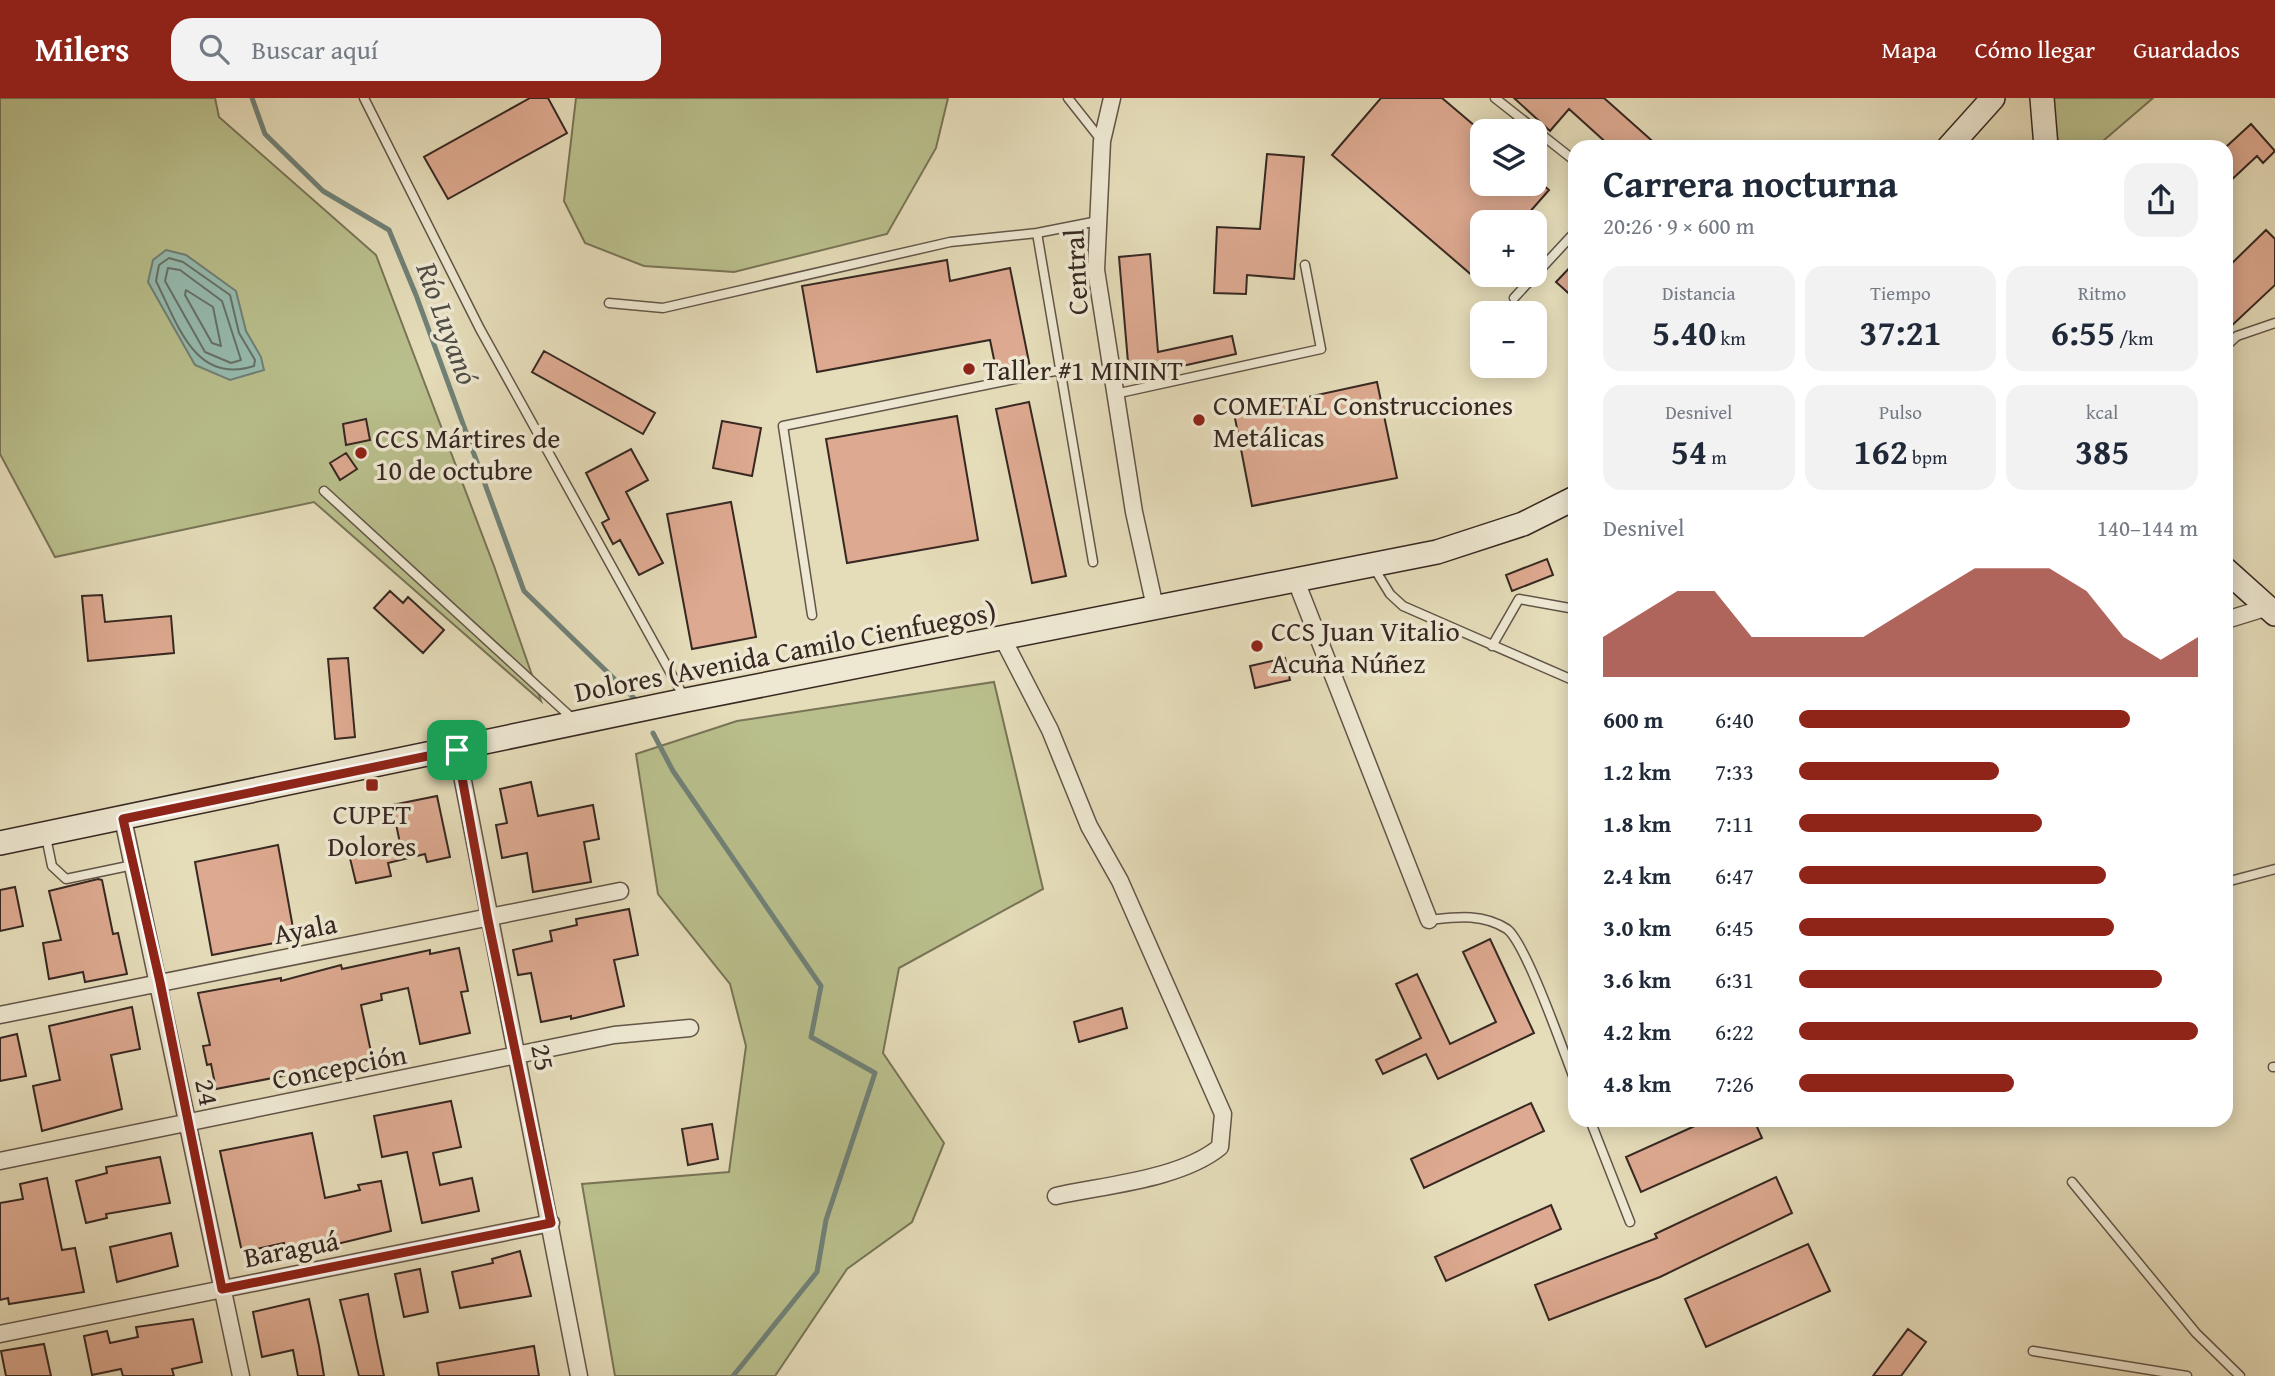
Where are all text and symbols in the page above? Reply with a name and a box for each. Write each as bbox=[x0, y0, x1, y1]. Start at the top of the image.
search box bbox=[171, 18, 661, 81]
text: Milers bbox=[35, 25, 129, 73]
icon: search bbox=[195, 30, 233, 68]
text: Buscar aquí bbox=[251, 30, 378, 69]
text: Mapa bbox=[1881, 32, 1937, 67]
text: Cómo llegar bbox=[1975, 32, 2095, 67]
text: Guardados bbox=[2133, 32, 2240, 67]
map controls bbox=[1470, 119, 1547, 378]
button: layers bbox=[1470, 119, 1547, 196]
text: Carrera nocturna bbox=[1603, 155, 1898, 211]
button: share bbox=[2124, 163, 2198, 237]
text: 20:26 · 9 × 600 m bbox=[1603, 209, 1755, 242]
button: + bbox=[1470, 210, 1547, 287]
street label: Central bbox=[1052, 228, 1098, 316]
water label: Río Luyanó bbox=[405, 255, 490, 390]
text: Distancia bbox=[1662, 279, 1736, 307]
text: Tiempo bbox=[1870, 279, 1931, 307]
text: Ritmo bbox=[2078, 279, 2126, 307]
button: − bbox=[1470, 301, 1547, 378]
text: 5.40 bbox=[1652, 307, 1716, 358]
text: 37:21 bbox=[1859, 307, 1942, 358]
text: 6:55 bbox=[2051, 307, 2115, 358]
text: km bbox=[1716, 324, 1746, 352]
text: /km bbox=[2115, 324, 2153, 352]
place label: Taller #1 MININT bbox=[983, 349, 1183, 390]
marker: Taller #1 MININT bbox=[961, 361, 977, 377]
place label: COMETAL Construcciones Metálicas bbox=[1213, 384, 1513, 457]
text: Desnivel bbox=[1665, 398, 1732, 426]
text: Pulso bbox=[1879, 398, 1922, 426]
text: kcal bbox=[2086, 398, 2118, 426]
marker: COMETAL Construcciones Metálicas bbox=[1191, 412, 1207, 428]
place label: CCS Mártires de 10 de octubre bbox=[375, 417, 560, 490]
text: 54 bbox=[1671, 426, 1707, 477]
text: 162 bbox=[1853, 426, 1908, 477]
text: 385 bbox=[2075, 426, 2129, 477]
text: m bbox=[1707, 443, 1727, 471]
text: bpm bbox=[1908, 443, 1948, 471]
marker: CCS Mártires de 10 de octubre bbox=[353, 445, 369, 461]
text: Desnivel bbox=[1603, 511, 1684, 544]
text: 140–144 m bbox=[2097, 511, 2198, 544]
street label: Dolores (Avenida Camilo Cienfuegos) bbox=[571, 590, 999, 712]
place label: CCS Juan Vitalio Acuña Núñez bbox=[1271, 610, 1460, 683]
marker: CCS Juan Vitalio Acuña Núñez bbox=[1249, 638, 1265, 654]
text: 600 m bbox=[1603, 703, 1664, 736]
text: 6:40 bbox=[1715, 703, 1754, 736]
pin bbox=[427, 720, 487, 780]
icon: arrive bbox=[438, 731, 476, 769]
text: 1.2 km bbox=[1603, 755, 1671, 788]
text: 7:33 bbox=[1715, 755, 1754, 788]
marker: CUPET Dolores bbox=[364, 777, 380, 793]
place label: CUPET Dolores bbox=[328, 793, 416, 866]
text: 1.8 km bbox=[1603, 807, 1671, 840]
text: 7:11 bbox=[1715, 807, 1754, 840]
text: 2.4 km bbox=[1603, 859, 1671, 892]
text: 6:47 bbox=[1715, 859, 1754, 892]
street label: Ayala bbox=[270, 902, 341, 954]
text: 3.0 km bbox=[1603, 911, 1671, 944]
text: 6:45 bbox=[1715, 911, 1754, 944]
text: 3.6 km bbox=[1603, 963, 1671, 996]
text: 6:31 bbox=[1715, 963, 1754, 996]
text: 4.2 km bbox=[1603, 1015, 1671, 1048]
text: 6:22 bbox=[1715, 1015, 1754, 1048]
street label: Concepción bbox=[268, 1033, 410, 1099]
street label: 25 bbox=[521, 1040, 567, 1074]
text: 4.8 km bbox=[1603, 1067, 1671, 1100]
text: 7:26 bbox=[1715, 1067, 1754, 1100]
street label: 24 bbox=[185, 1075, 231, 1109]
street label: Baraguá bbox=[240, 1219, 343, 1277]

